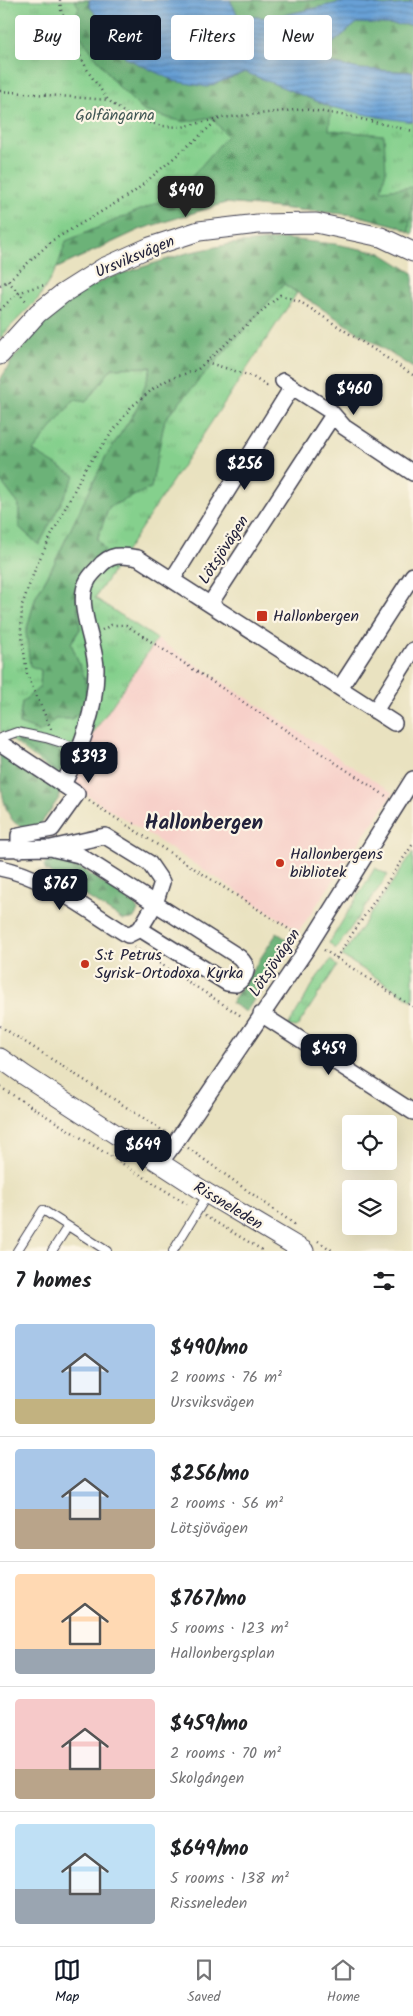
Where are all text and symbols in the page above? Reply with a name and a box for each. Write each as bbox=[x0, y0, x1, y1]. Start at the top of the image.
chip: Buy bbox=[15, 15, 80, 60]
chip: Rent bbox=[90, 15, 161, 60]
chip: Filters bbox=[171, 15, 254, 60]
chip: New bbox=[264, 15, 332, 60]
park label: Golfängarna bbox=[75, 103, 155, 128]
pin: $490 bbox=[156, 176, 216, 218]
text: $490 bbox=[169, 179, 203, 204]
street label: Ursviksvägen bbox=[91, 229, 179, 285]
pin: $460 bbox=[324, 374, 384, 416]
text: $460 bbox=[336, 377, 372, 402]
pin: $256 bbox=[215, 448, 275, 491]
text: $256 bbox=[227, 452, 263, 477]
street label: Lötsjövägen bbox=[192, 511, 256, 589]
place label: Hallonbergen bbox=[273, 604, 359, 629]
marker: Hallonbergen bbox=[255, 609, 269, 623]
pin: $393 bbox=[59, 742, 119, 784]
text: $393 bbox=[71, 745, 107, 770]
district label: Hallonbergen bbox=[145, 807, 263, 840]
place label: Hallonbergens bibliotek bbox=[290, 842, 383, 885]
marker: Hallonbergens bibliotek bbox=[274, 857, 286, 869]
pin: $767 bbox=[30, 868, 90, 911]
text: $767 bbox=[43, 872, 77, 897]
street label: Lötsjövägen bbox=[243, 924, 307, 1002]
place label: S:t Petrus Syrisk-Ortodoxa Kyrka bbox=[95, 943, 244, 986]
marker: S:t Petrus Syrisk-Ortodoxa Kyrka bbox=[79, 958, 91, 970]
pin: $459 bbox=[299, 1034, 359, 1076]
text: $459 bbox=[312, 1037, 346, 1062]
map controls bbox=[342, 1115, 397, 1235]
button: locate bbox=[342, 1115, 397, 1170]
pin: $649 bbox=[113, 1130, 173, 1172]
text: $649 bbox=[126, 1133, 160, 1158]
street label: Rissneleden bbox=[188, 1175, 268, 1237]
button: layers bbox=[342, 1180, 397, 1235]
text: 7 homes bbox=[15, 1265, 92, 1298]
icon: filters bbox=[370, 1267, 398, 1295]
text: $490/mo bbox=[170, 1332, 248, 1365]
icon: home bbox=[55, 1344, 115, 1404]
text: 2 rooms · 76 m² bbox=[170, 1365, 282, 1390]
text: Ursviksvägen bbox=[170, 1390, 254, 1415]
text: $256/mo bbox=[170, 1458, 249, 1491]
icon: home bbox=[55, 1469, 115, 1529]
text: 2 rooms · 56 m² bbox=[170, 1491, 283, 1516]
text: Lötsjövägen bbox=[170, 1516, 248, 1541]
text: $767/mo bbox=[170, 1583, 246, 1616]
icon: home bbox=[55, 1594, 115, 1654]
text: 5 rooms · 123 m² bbox=[170, 1616, 289, 1641]
text: Hallonbergsplan bbox=[170, 1641, 275, 1666]
text: $459/mo bbox=[170, 1708, 248, 1741]
icon: home bbox=[55, 1719, 115, 1779]
text: 2 rooms · 70 m² bbox=[170, 1741, 281, 1766]
text: Skolgången bbox=[170, 1766, 244, 1791]
text: $649/mo bbox=[170, 1833, 249, 1866]
icon: home bbox=[55, 1844, 115, 1904]
text: 5 rooms · 138 m² bbox=[170, 1866, 289, 1891]
text: Rissneleden bbox=[170, 1891, 247, 1916]
tab: Map bbox=[53, 1956, 81, 2008]
tab: Saved bbox=[187, 1956, 221, 2008]
tab: Home bbox=[327, 1956, 360, 2008]

